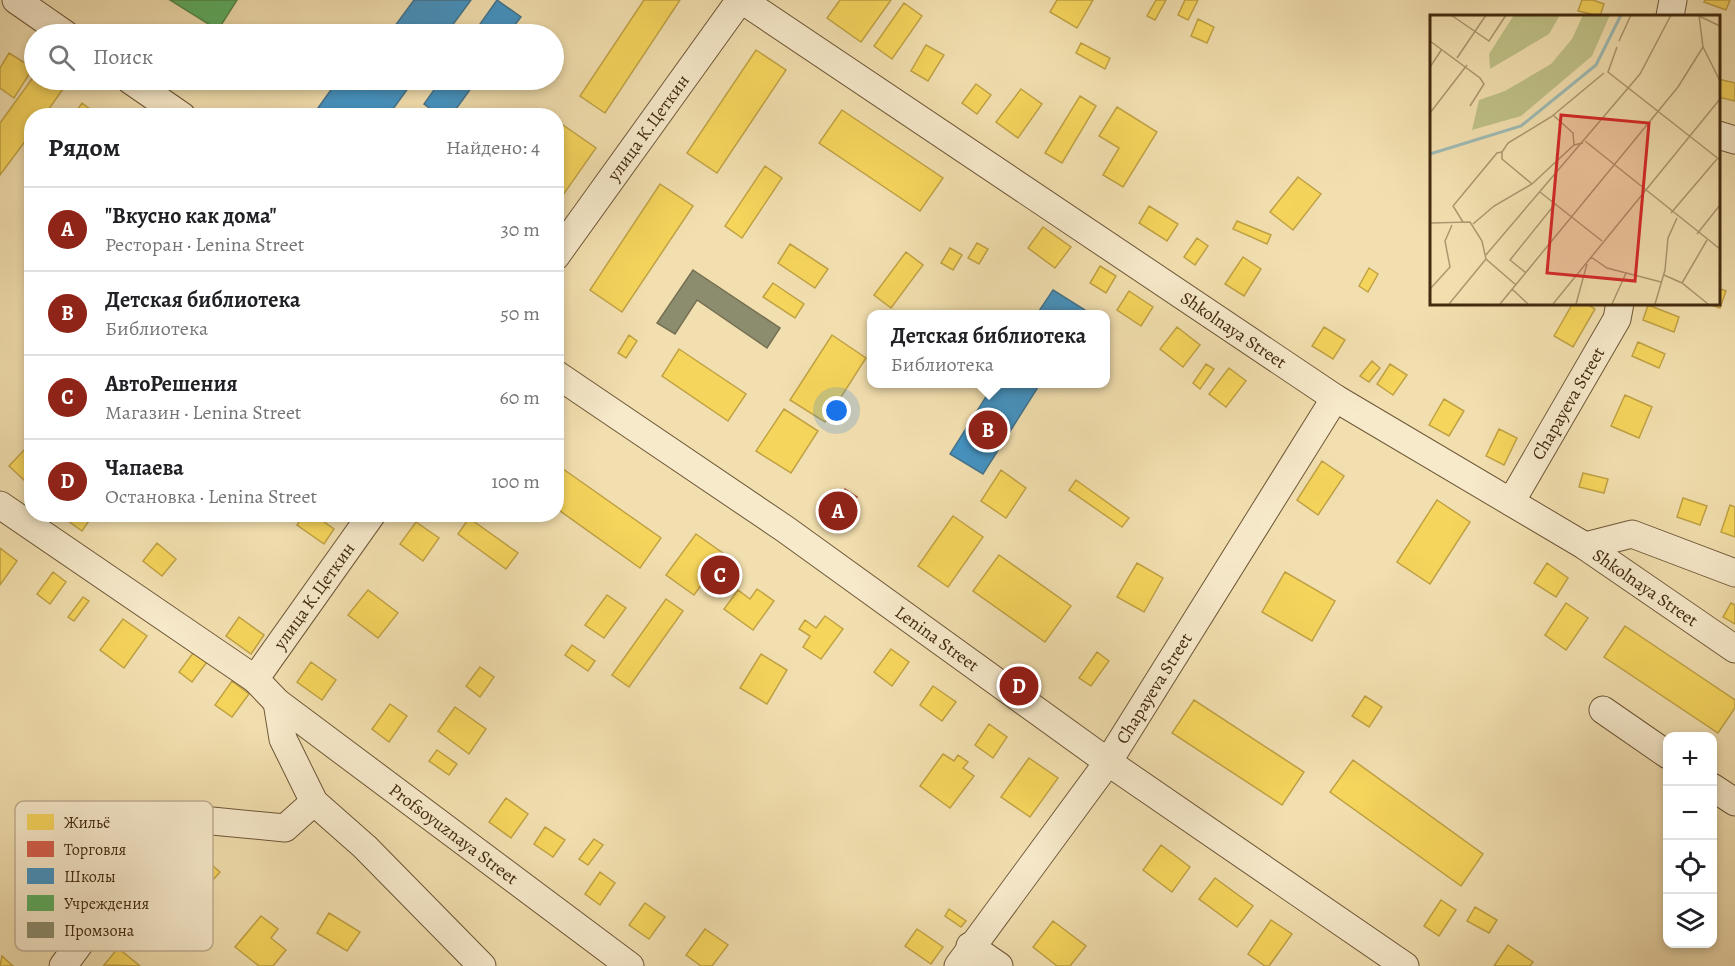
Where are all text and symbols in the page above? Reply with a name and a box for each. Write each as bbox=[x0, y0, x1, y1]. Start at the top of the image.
inset map bbox=[1430, 15, 1720, 304]
search box bbox=[24, 24, 564, 90]
icon: search bbox=[45, 41, 78, 74]
text: Поиск bbox=[93, 42, 153, 72]
street label: улица К.Цеткин bbox=[601, 70, 695, 187]
text: Рядом bbox=[48, 130, 120, 165]
text: Найдено: 4 bbox=[446, 134, 540, 161]
text: "Вкусно как дома" bbox=[105, 201, 277, 231]
text: A bbox=[61, 216, 74, 243]
text: 30 m bbox=[500, 216, 540, 243]
text: Ресторан · Lenina Street bbox=[105, 231, 304, 258]
text: Детская библиотека bbox=[105, 285, 300, 315]
street label: Shkolnaya Street bbox=[1176, 286, 1291, 374]
text: B bbox=[61, 300, 74, 327]
text: 50 m bbox=[500, 300, 540, 327]
popup bbox=[867, 310, 1110, 388]
text: Библиотека bbox=[105, 315, 208, 342]
text: Детская библиотека bbox=[891, 321, 1086, 351]
street label: Chapayeva Street bbox=[1526, 342, 1610, 464]
text: Библиотека bbox=[891, 351, 994, 378]
text: АвтоРешения bbox=[105, 369, 238, 399]
text: C bbox=[61, 384, 74, 411]
text: 60 m bbox=[500, 384, 540, 411]
your location bbox=[822, 396, 851, 425]
text: Магазин · Lenina Street bbox=[105, 399, 301, 426]
pin: B bbox=[968, 408, 1008, 452]
text: Чапаева bbox=[105, 453, 184, 483]
text: D bbox=[61, 468, 74, 495]
text: 100 m bbox=[491, 468, 540, 495]
text: Остановка · Lenina Street bbox=[105, 483, 317, 510]
pin: A bbox=[818, 488, 858, 534]
street label: улица К.Цеткин bbox=[267, 537, 360, 655]
street label: Shkolnaya Street bbox=[1588, 543, 1703, 632]
pin: C bbox=[700, 552, 740, 598]
street label: Lenina Street bbox=[890, 600, 984, 677]
street label: Chapayeva Street bbox=[1110, 628, 1198, 748]
pin: D bbox=[1000, 664, 1038, 708]
map controls bbox=[1663, 732, 1717, 948]
button: + bbox=[1663, 732, 1717, 786]
street label: Profsoyuznaya Street bbox=[384, 778, 523, 890]
button: − bbox=[1663, 786, 1717, 840]
legend bbox=[15, 801, 213, 951]
text: Жильё bbox=[64, 812, 110, 834]
text: Торговля bbox=[64, 839, 127, 861]
button: locate bbox=[1663, 840, 1717, 894]
text: Школы bbox=[64, 866, 116, 888]
text: Учреждения bbox=[64, 893, 150, 915]
button: layers bbox=[1663, 894, 1717, 948]
text: Промзона bbox=[64, 920, 135, 942]

